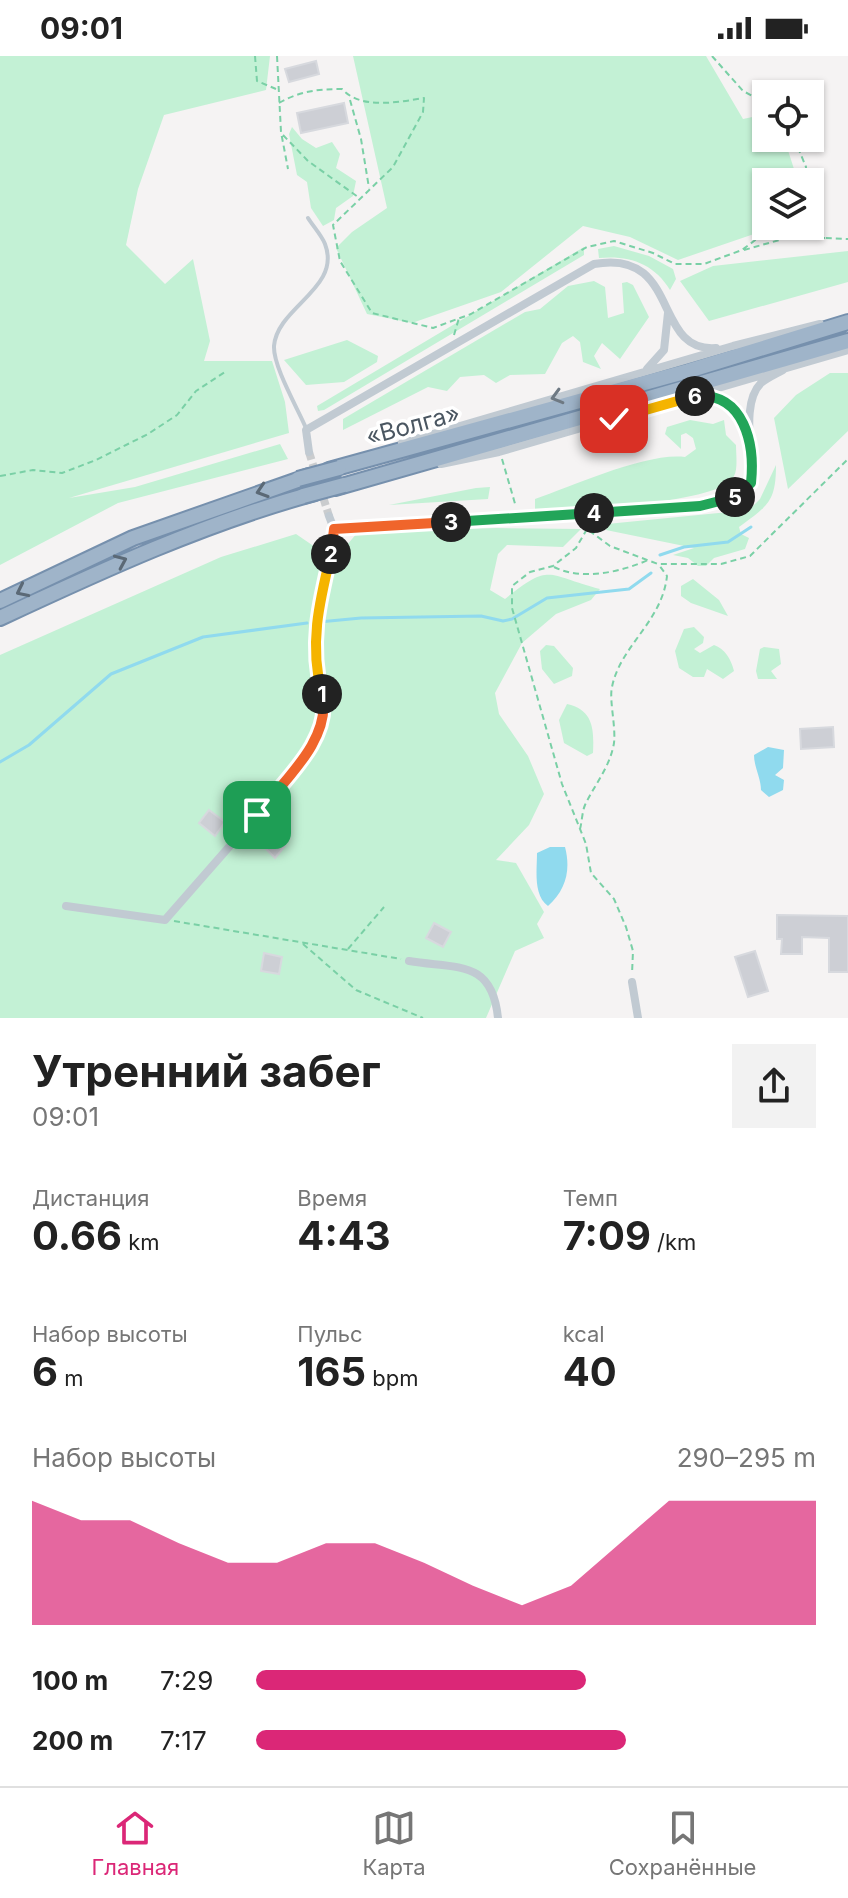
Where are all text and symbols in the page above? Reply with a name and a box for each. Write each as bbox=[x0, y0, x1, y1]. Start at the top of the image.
text: 09:01 bbox=[40, 10, 123, 46]
map controls bbox=[752, 80, 824, 240]
button: locate bbox=[752, 80, 824, 152]
button: layers bbox=[752, 168, 824, 240]
pin: 6 bbox=[675, 376, 715, 416]
text: 6 bbox=[688, 383, 702, 409]
pin bbox=[580, 385, 648, 453]
one-way arrow bbox=[550, 388, 564, 404]
icon: check bbox=[592, 397, 636, 441]
street label: «Волга» bbox=[363, 398, 463, 451]
pin: 5 bbox=[715, 477, 755, 517]
one-way arrow bbox=[256, 482, 270, 498]
text: 5 bbox=[728, 484, 742, 510]
pin: 4 bbox=[574, 493, 614, 533]
text: 4 bbox=[587, 500, 601, 526]
pin: 3 bbox=[431, 502, 471, 542]
text: 3 bbox=[444, 509, 458, 535]
pin: 2 bbox=[311, 534, 351, 574]
text: 2 bbox=[324, 541, 338, 567]
one-way arrow bbox=[113, 555, 128, 571]
one-way arrow bbox=[16, 581, 31, 597]
pin: 1 bbox=[302, 674, 342, 714]
text: 1 bbox=[317, 681, 327, 707]
pin bbox=[223, 781, 291, 849]
icon: arrive bbox=[235, 793, 279, 837]
text: Утренний забег bbox=[32, 1044, 381, 1098]
button: share bbox=[732, 1044, 816, 1128]
text: 09:01 bbox=[32, 1101, 99, 1132]
text: Дистанция bbox=[32, 1185, 150, 1211]
text: Время bbox=[297, 1185, 367, 1211]
text: Темп bbox=[563, 1185, 618, 1211]
text: 0.66 bbox=[32, 1211, 122, 1260]
text: 4:43 bbox=[297, 1211, 391, 1260]
text: 7:09 bbox=[563, 1211, 651, 1260]
text: km bbox=[122, 1229, 160, 1255]
text: /km bbox=[651, 1229, 696, 1255]
text: Набор высоты bbox=[32, 1321, 188, 1347]
text: Пульс bbox=[297, 1321, 363, 1347]
text: kcal bbox=[563, 1321, 605, 1347]
text: 6 bbox=[32, 1347, 58, 1396]
text: 165 bbox=[297, 1347, 366, 1396]
text: 40 bbox=[563, 1347, 617, 1396]
text: m bbox=[58, 1365, 83, 1391]
text: bpm bbox=[366, 1365, 419, 1391]
text: Набор высоты bbox=[32, 1442, 216, 1473]
text: 290–295 m bbox=[677, 1442, 816, 1473]
text: 100 m bbox=[32, 1665, 108, 1696]
text: 7:29 bbox=[160, 1665, 213, 1696]
text: 200 m bbox=[32, 1725, 113, 1756]
text: 7:17 bbox=[160, 1725, 207, 1756]
tab: Главная bbox=[92, 1806, 179, 1880]
tab: Карта bbox=[362, 1806, 426, 1880]
tab: Сохранённые bbox=[609, 1806, 756, 1880]

